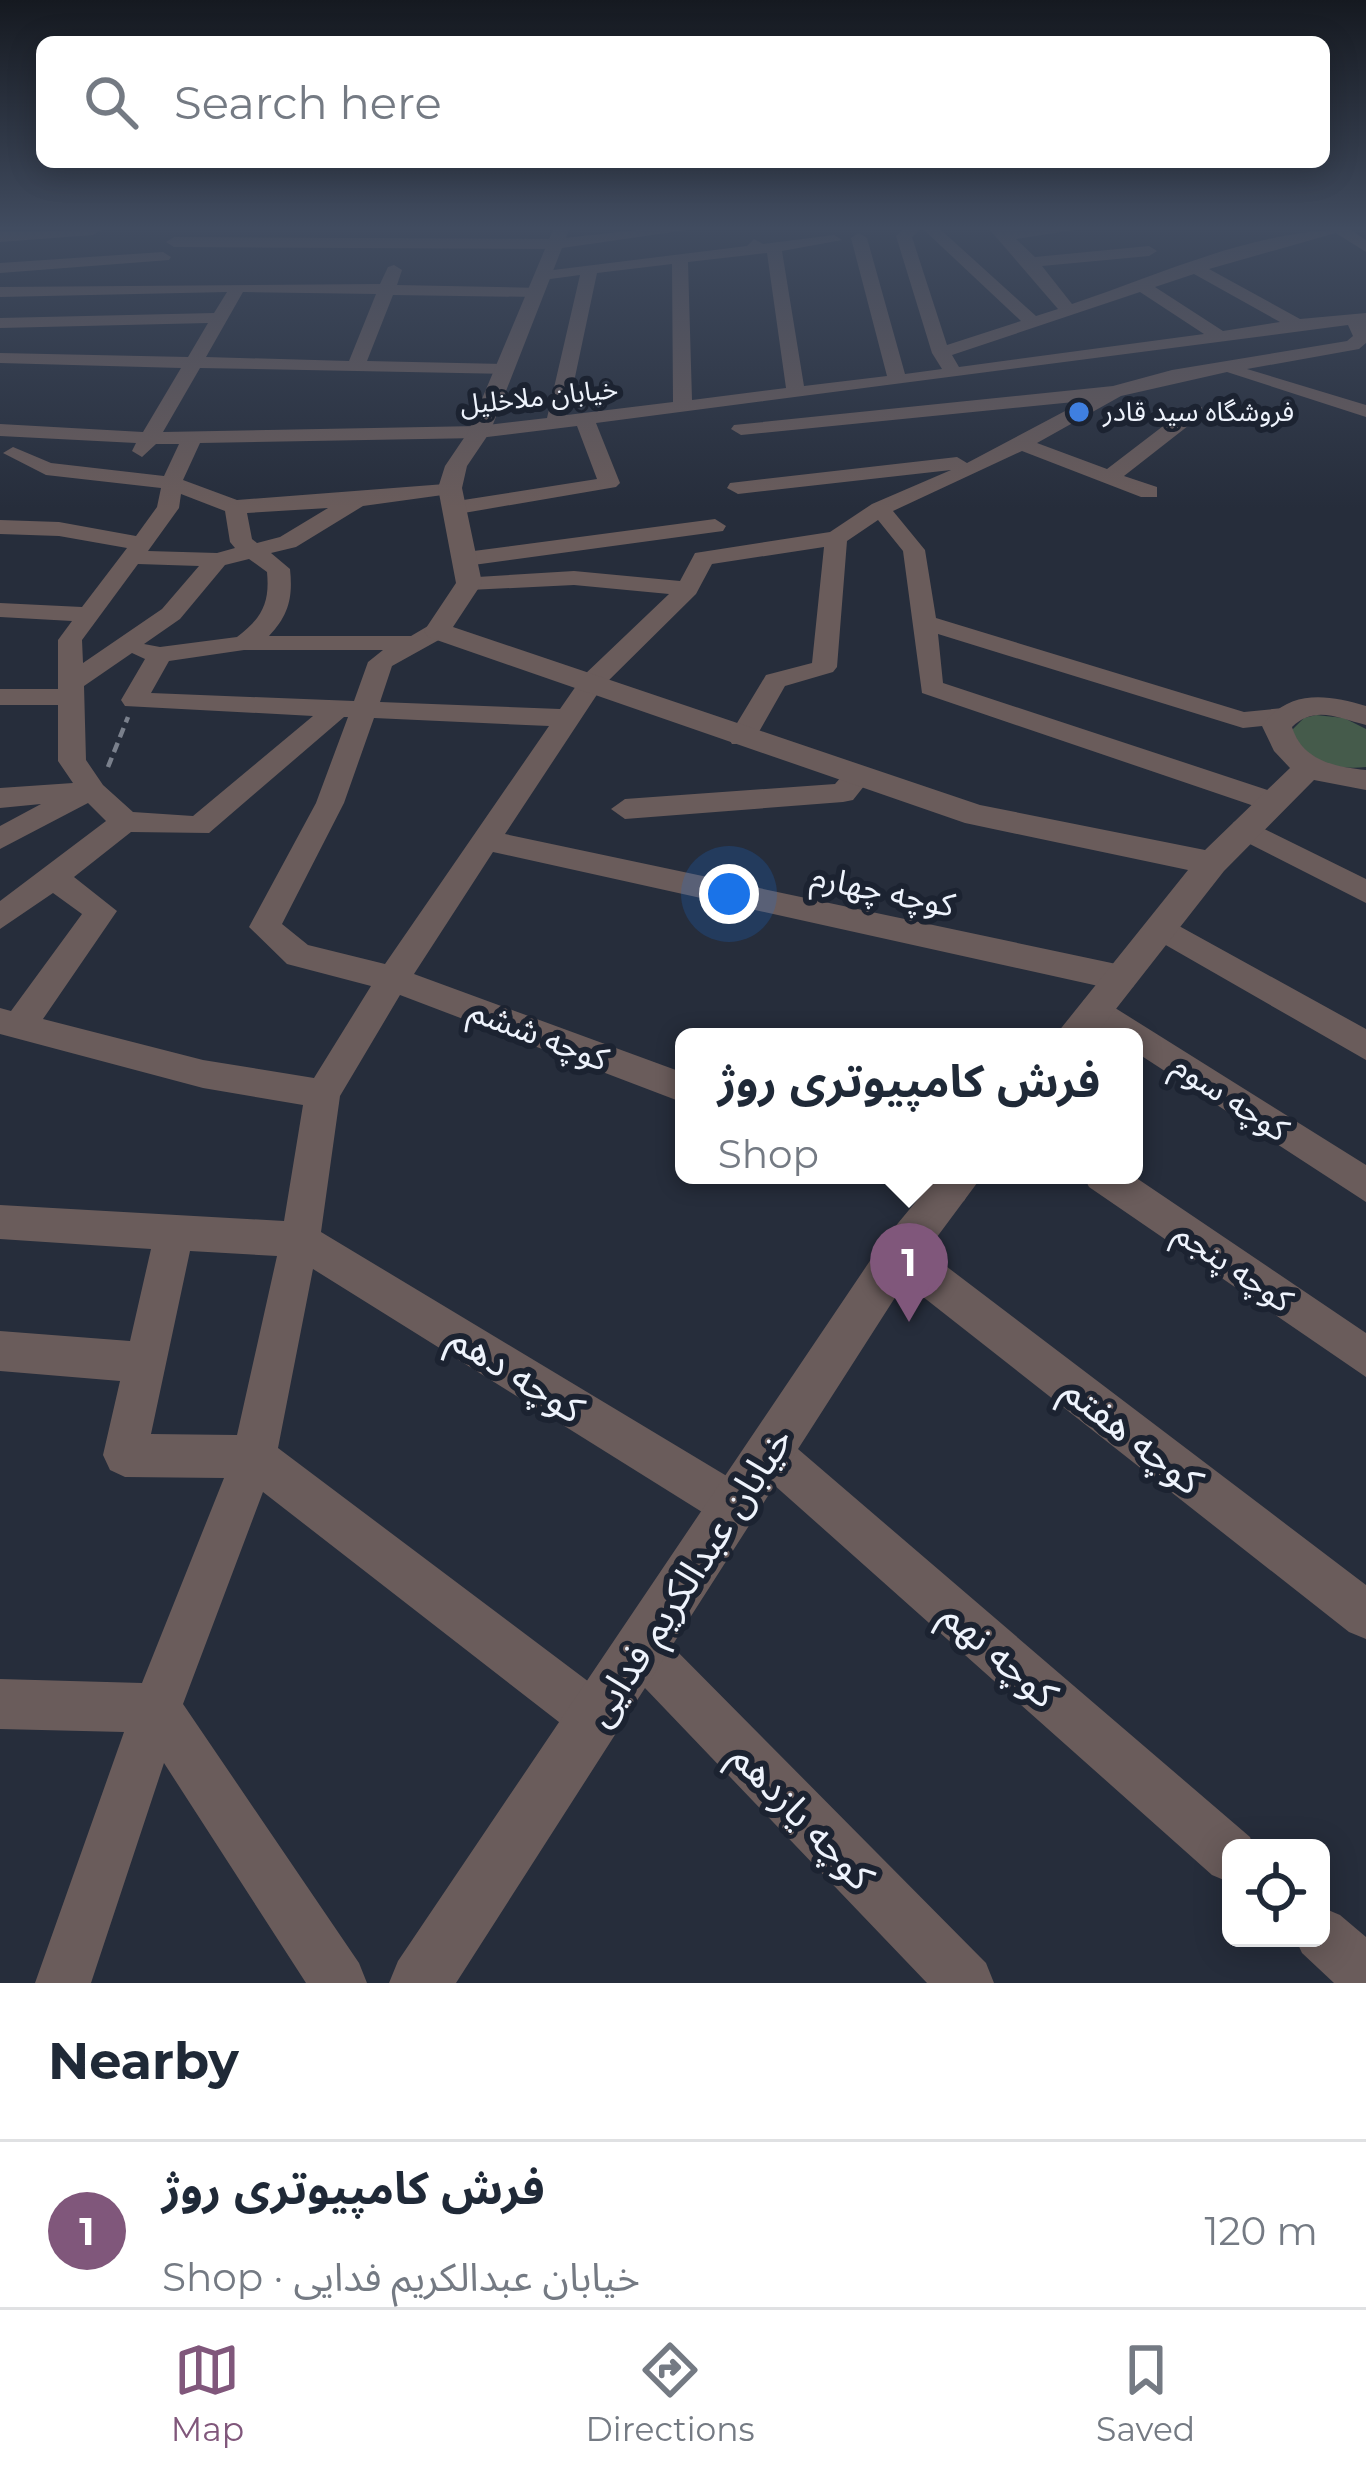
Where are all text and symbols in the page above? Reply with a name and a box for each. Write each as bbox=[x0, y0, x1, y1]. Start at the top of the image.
search box bbox=[36, 36, 1330, 168]
icon: search bbox=[78, 69, 144, 135]
text: Search here bbox=[174, 75, 442, 130]
street label: خیابان ملاخلیل bbox=[458, 372, 620, 421]
place label: فروشگاه سید قادر bbox=[1102, 395, 1294, 428]
marker: فروشگاه سید قادر bbox=[1066, 399, 1092, 425]
street label: کوچه چهارم bbox=[806, 855, 959, 930]
your location bbox=[699, 864, 759, 924]
street label: کوچه ششم bbox=[462, 989, 615, 1085]
popup bbox=[675, 1028, 1143, 1184]
street label: کوچه سوم bbox=[1163, 1045, 1297, 1154]
text: فرش کامپیوتری روژ bbox=[718, 1053, 1100, 1108]
text: Shop bbox=[718, 1130, 819, 1178]
street label: کوچه پنجم bbox=[1164, 1212, 1301, 1325]
pin: 1 bbox=[870, 1223, 948, 1322]
street label: کوچه دهم bbox=[438, 1313, 594, 1439]
street label: کوچه هفتم bbox=[1050, 1365, 1213, 1510]
street label: خیابان عبدالکریم فدایی bbox=[574, 1418, 808, 1738]
street label: کوچه نهم bbox=[928, 1590, 1069, 1723]
street label: کوچه یازدهم bbox=[717, 1733, 885, 1904]
map controls bbox=[1222, 1839, 1330, 1947]
button: locate bbox=[1222, 1839, 1330, 1947]
text: Nearby bbox=[48, 2030, 239, 2092]
text: فرش کامپیوتری روژ bbox=[162, 2160, 545, 2215]
text: 1 bbox=[79, 2207, 95, 2255]
text: 120 m bbox=[1204, 2207, 1318, 2255]
text: Shop · خیابان عبدالکریم فدایی bbox=[162, 2253, 640, 2301]
tab: Map bbox=[171, 2337, 244, 2449]
tab: Directions bbox=[586, 2337, 755, 2449]
tab: Saved bbox=[1096, 2337, 1195, 2449]

